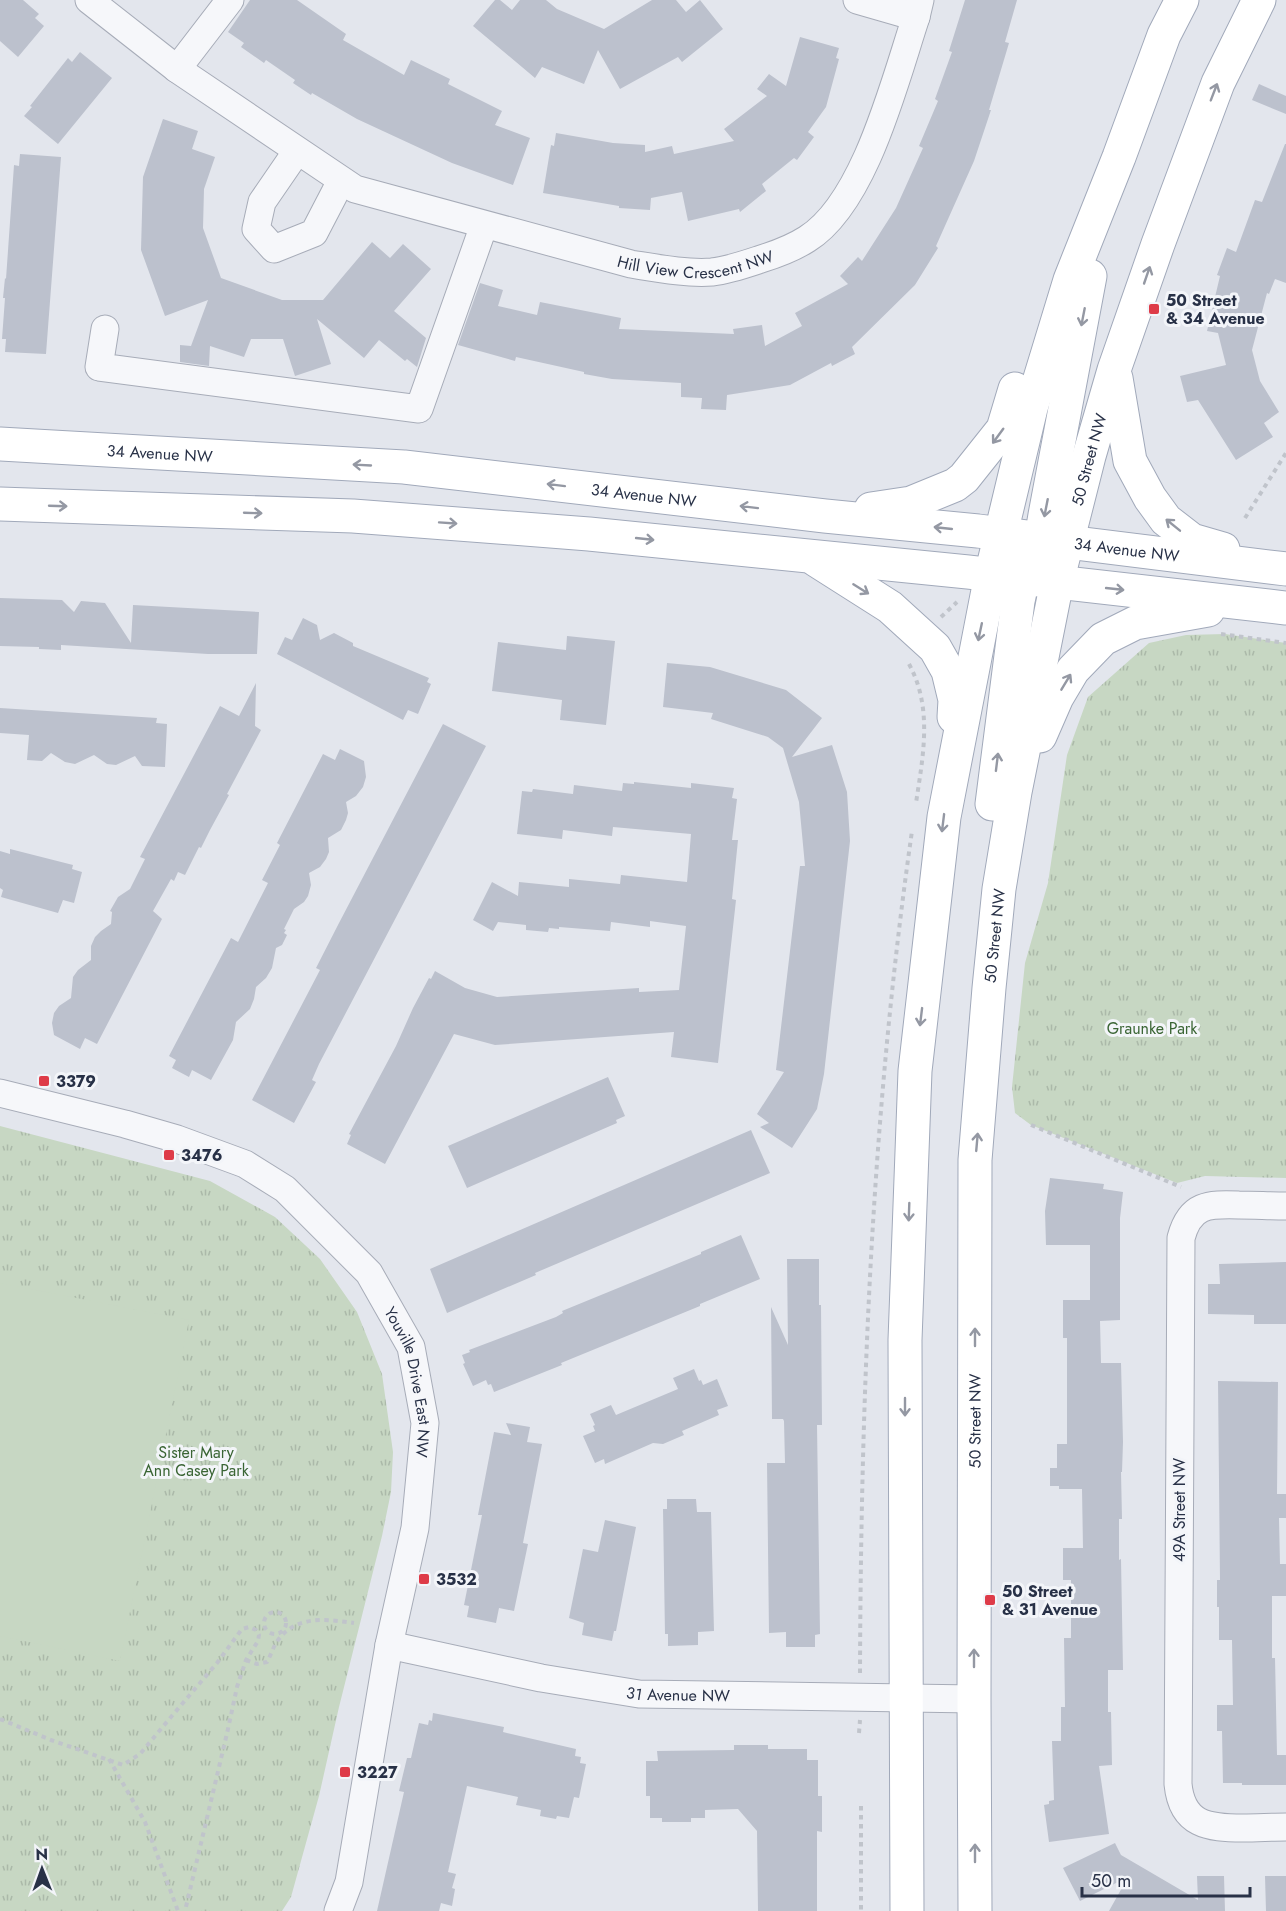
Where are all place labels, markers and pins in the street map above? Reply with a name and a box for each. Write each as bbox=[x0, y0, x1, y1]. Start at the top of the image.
place label: 50 Street & 34 Avenue bbox=[1166, 289, 1265, 330]
marker: 50 Street & 34 Avenue bbox=[1147, 302, 1161, 316]
place label: 3379 bbox=[56, 1070, 96, 1093]
marker: 3379 bbox=[37, 1074, 51, 1088]
place label: 3476 bbox=[181, 1144, 222, 1167]
marker: 3476 bbox=[162, 1148, 176, 1162]
place label: 3532 bbox=[436, 1568, 477, 1591]
marker: 3532 bbox=[417, 1572, 431, 1586]
place label: 50 Street & 31 Avenue bbox=[1002, 1580, 1098, 1621]
marker: 50 Street & 31 Avenue bbox=[983, 1593, 997, 1607]
place label: 3227 bbox=[357, 1761, 398, 1784]
marker: 3227 bbox=[338, 1765, 352, 1779]

